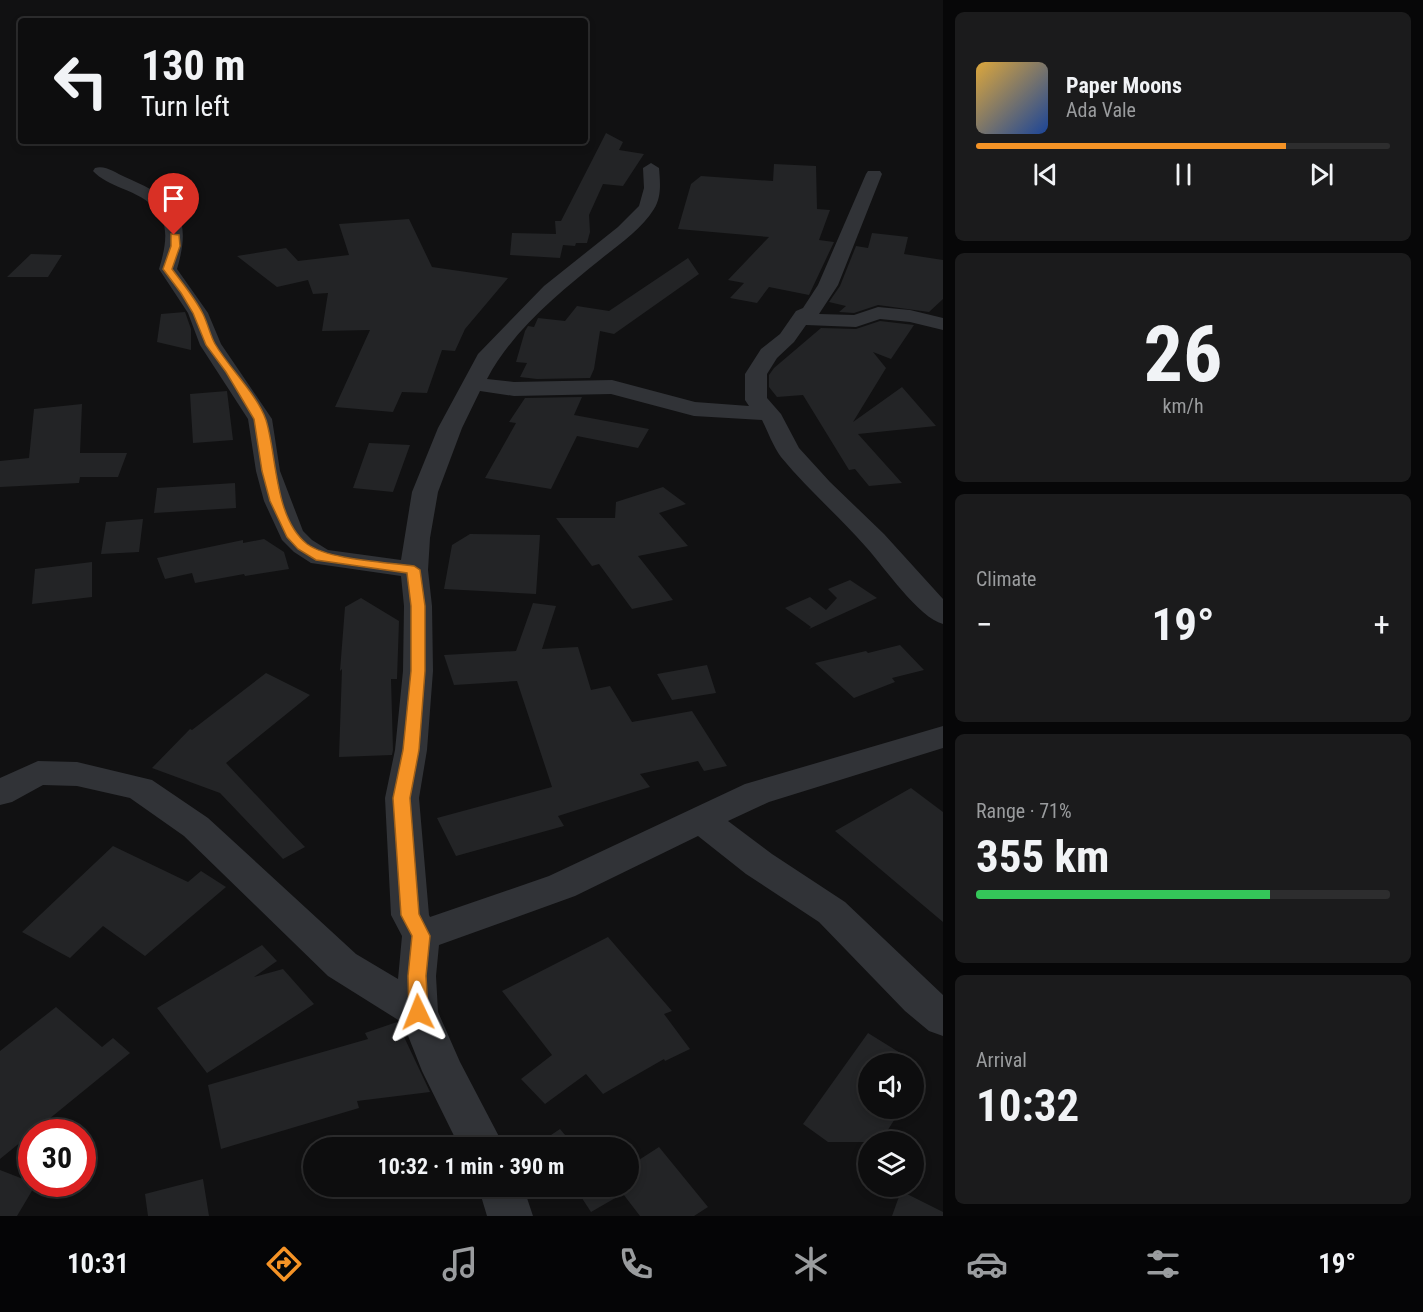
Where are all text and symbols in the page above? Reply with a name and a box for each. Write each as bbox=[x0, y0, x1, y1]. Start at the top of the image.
text: 130 m bbox=[141, 41, 246, 90]
icon: left bbox=[42, 42, 120, 120]
text: Paper Moons bbox=[1066, 73, 1182, 98]
text: Turn left bbox=[141, 91, 230, 123]
text: Ada Vale bbox=[1066, 98, 1136, 122]
icon: previous bbox=[1029, 158, 1062, 191]
icon: pause bbox=[1167, 158, 1200, 191]
icon: next bbox=[1305, 158, 1338, 191]
pin bbox=[148, 173, 199, 235]
icon: arrive bbox=[157, 182, 190, 215]
text: 26 bbox=[1144, 309, 1222, 400]
text: km/h bbox=[1162, 394, 1204, 418]
text: Climate bbox=[976, 567, 1036, 591]
text: 19° bbox=[1152, 598, 1215, 651]
text: − bbox=[976, 605, 993, 644]
text: + bbox=[1374, 605, 1390, 644]
text: Range · 71% bbox=[976, 799, 1072, 823]
text: 355 km bbox=[976, 830, 1109, 883]
position arrow bbox=[386, 980, 450, 1044]
text: Arrival bbox=[976, 1048, 1027, 1072]
map controls bbox=[858, 1053, 924, 1197]
button: sound bbox=[858, 1053, 924, 1119]
text: 10:32 bbox=[976, 1079, 1079, 1132]
speed limit sign: 30 bbox=[18, 1119, 96, 1197]
button: layers bbox=[858, 1131, 924, 1197]
text: 10:32 · 1 min · 390 m bbox=[378, 1154, 564, 1179]
icon: directions bbox=[263, 1243, 305, 1285]
icon: music bbox=[439, 1243, 481, 1285]
icon: phone bbox=[615, 1243, 657, 1285]
icon: climate bbox=[790, 1243, 832, 1285]
icon: car bbox=[966, 1243, 1008, 1285]
icon: filters bbox=[1142, 1243, 1184, 1285]
text: 10:31 bbox=[67, 1248, 129, 1280]
text: 19° bbox=[1318, 1248, 1356, 1280]

